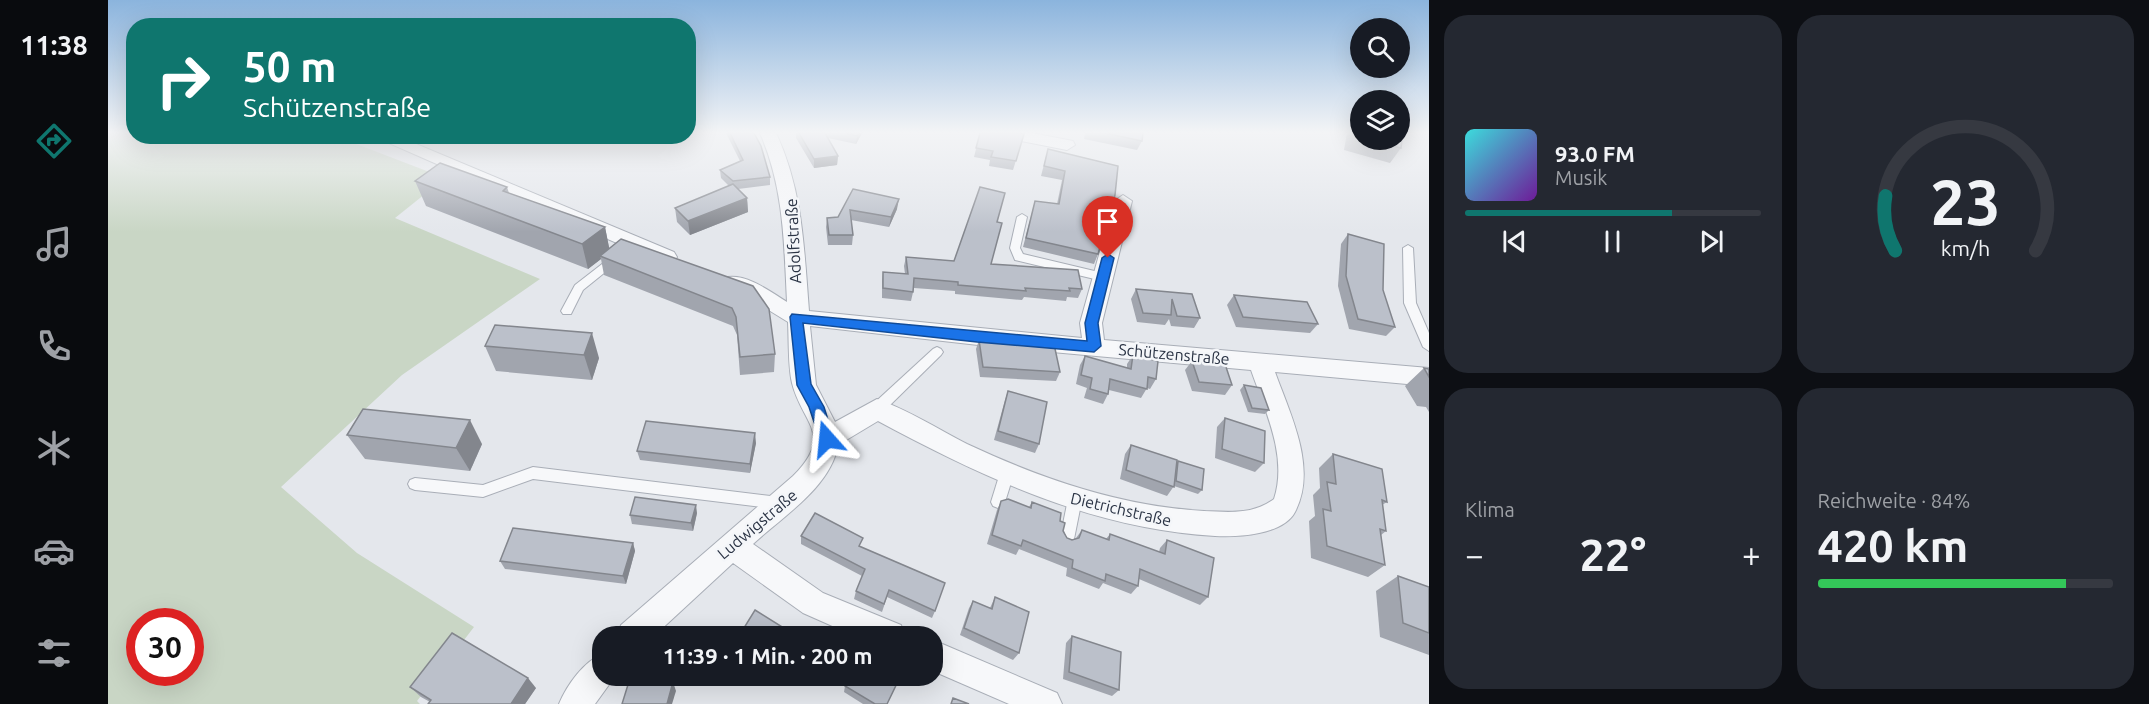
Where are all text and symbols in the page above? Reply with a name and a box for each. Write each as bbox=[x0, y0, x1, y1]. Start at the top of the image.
map controls bbox=[1350, 18, 1410, 150]
button: search bbox=[1350, 18, 1410, 78]
text: 11:38 bbox=[20, 30, 88, 60]
icon: right bbox=[144, 42, 222, 120]
text: 50 m bbox=[243, 43, 337, 90]
button: layers bbox=[1350, 90, 1410, 150]
text: Schützenstraße bbox=[243, 92, 431, 122]
icon: directions bbox=[33, 120, 75, 162]
text: 93.0 FM bbox=[1555, 141, 1635, 166]
text: Musik bbox=[1555, 166, 1607, 189]
text: 23 bbox=[1930, 167, 2000, 237]
pin bbox=[1082, 196, 1133, 258]
street label: Adolfstraße bbox=[782, 198, 804, 284]
icon: arrive bbox=[1091, 205, 1124, 238]
icon: music bbox=[33, 223, 75, 265]
icon: previous bbox=[1498, 225, 1531, 258]
icon: pause bbox=[1596, 225, 1629, 258]
icon: next bbox=[1695, 225, 1728, 258]
text: km/h bbox=[1940, 236, 1990, 260]
icon: phone bbox=[33, 325, 75, 367]
street label: Schützenstraße bbox=[1118, 340, 1230, 368]
position arrow bbox=[795, 407, 859, 471]
icon: climate bbox=[33, 427, 75, 469]
street label: Ludwigstraße bbox=[714, 486, 800, 562]
street label: Dietrichstraße bbox=[1069, 489, 1173, 529]
text: Reichweite · 84% bbox=[1818, 489, 1970, 512]
text: Klima bbox=[1465, 498, 1515, 521]
text: 420 km bbox=[1818, 520, 1968, 571]
text: 22° bbox=[1579, 529, 1646, 580]
icon: car bbox=[33, 530, 75, 572]
text: − bbox=[1465, 536, 1484, 573]
text: + bbox=[1742, 536, 1761, 573]
speed limit sign: 30 bbox=[126, 608, 204, 686]
icon: filters bbox=[33, 632, 75, 674]
text: 11:39 · 1 Min. · 200 m bbox=[663, 643, 872, 668]

